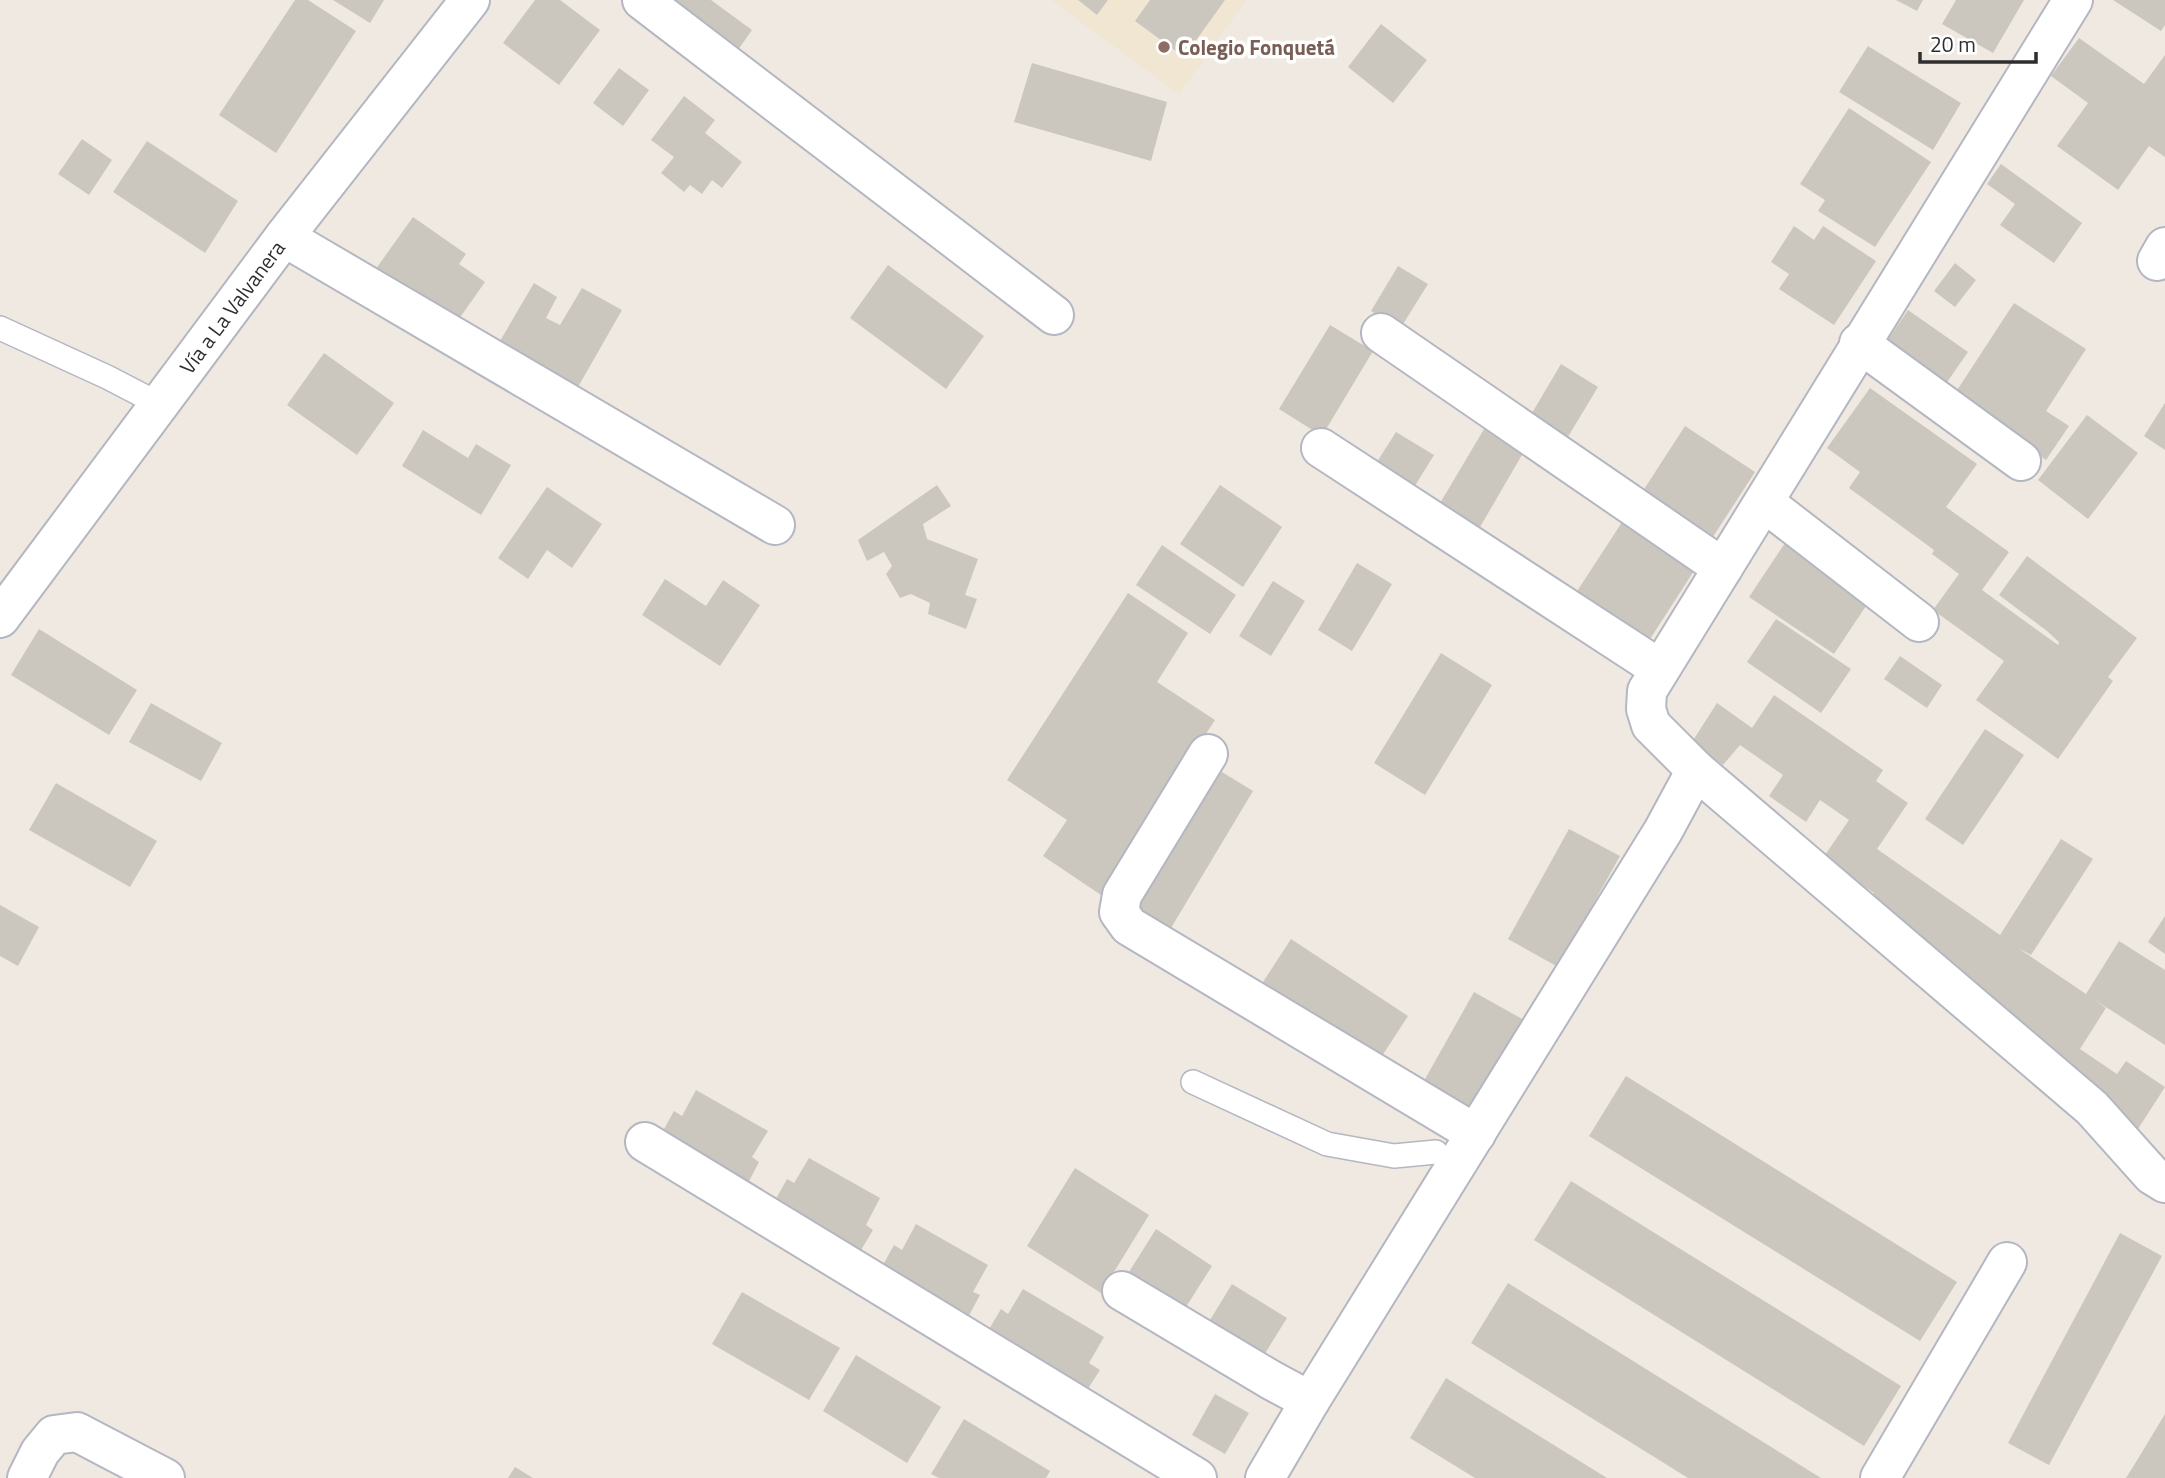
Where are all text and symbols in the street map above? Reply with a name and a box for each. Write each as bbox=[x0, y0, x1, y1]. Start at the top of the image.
scale bar bbox=[1920, 21, 2036, 65]
text: 20 m bbox=[1930, 28, 1976, 60]
place label: Colegio Fonquetá bbox=[1178, 31, 1335, 63]
marker: Colegio Fonquetá bbox=[1156, 39, 1172, 55]
street label: Vía a La Valvanera bbox=[171, 233, 293, 380]

